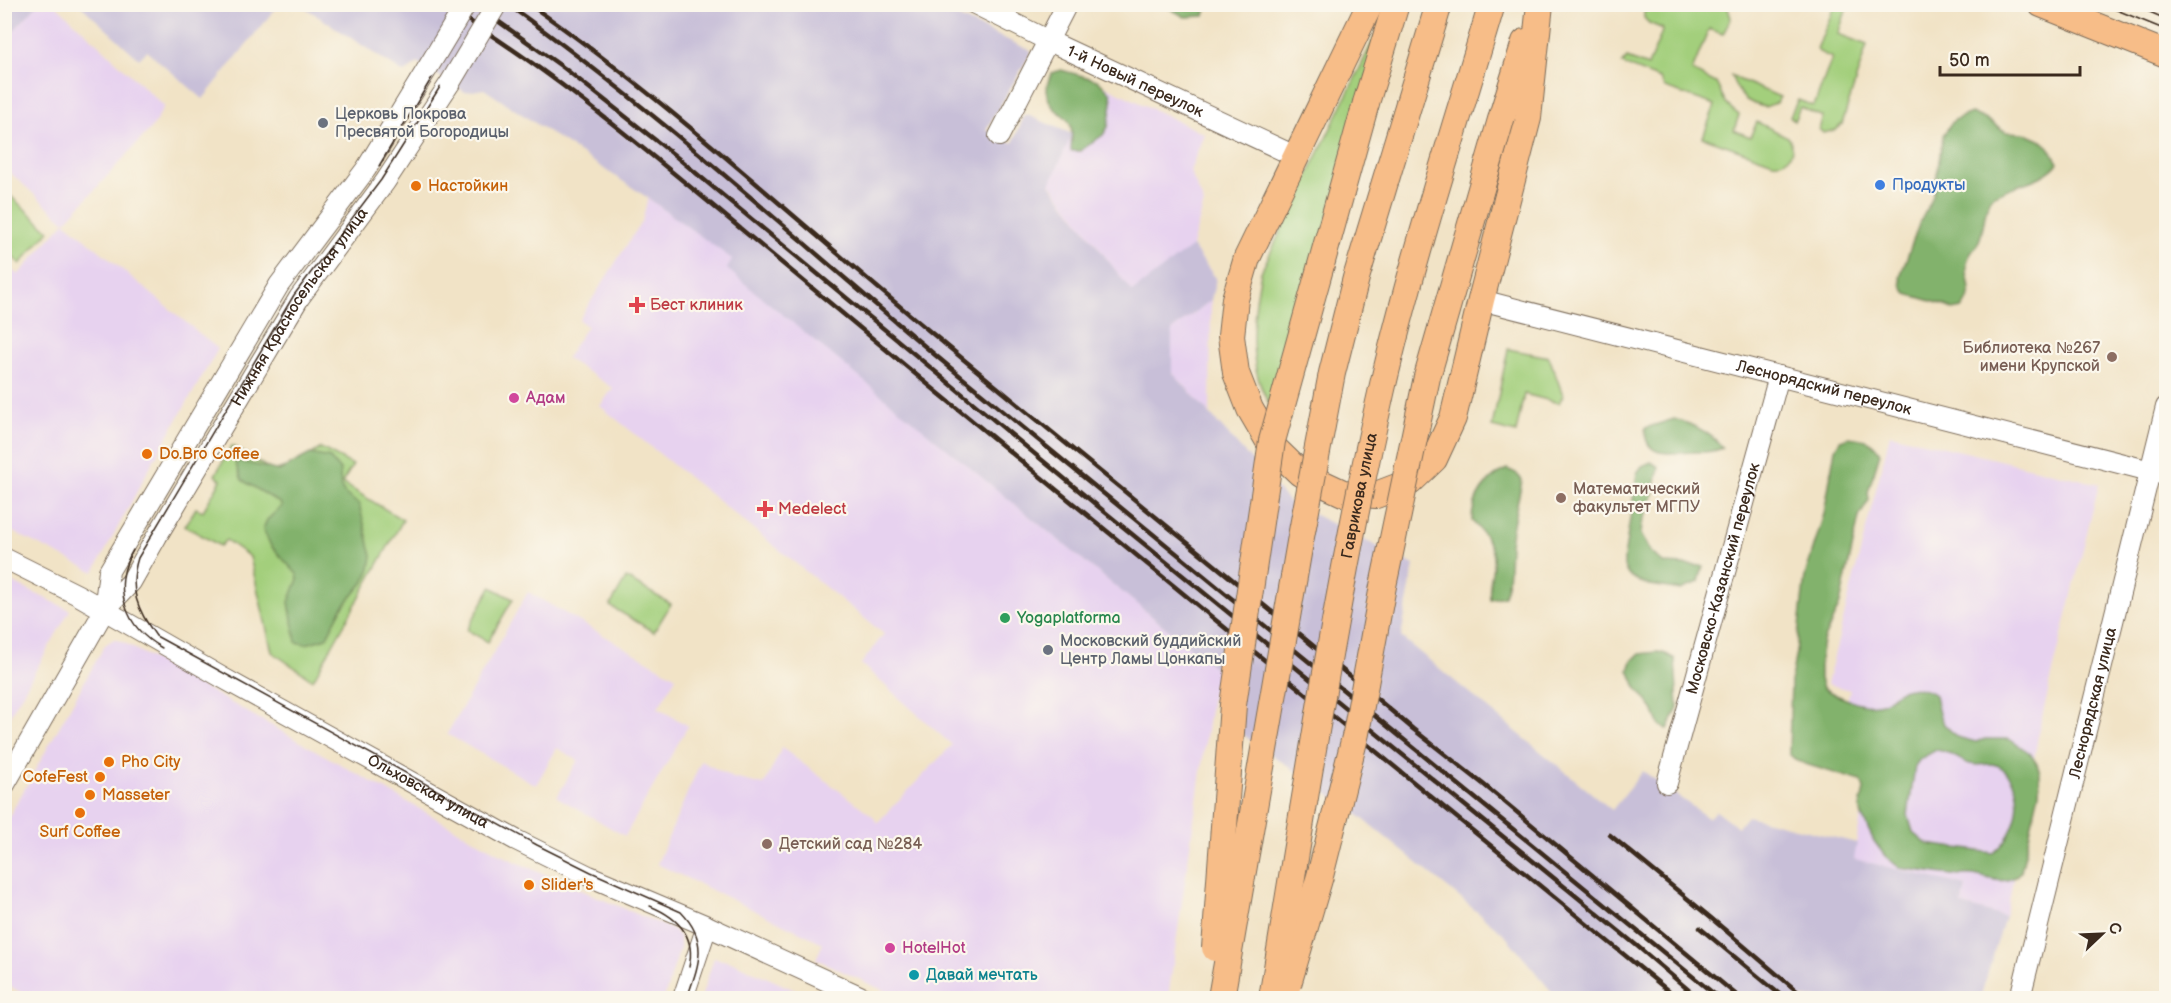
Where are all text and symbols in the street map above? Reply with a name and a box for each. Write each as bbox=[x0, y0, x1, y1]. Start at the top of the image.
scale bar bbox=[1940, 39, 2080, 77]
street label: 1-й Новый переулок bbox=[1064, 41, 1207, 122]
text: 50 m bbox=[1949, 50, 1990, 71]
place label: Церковь Покрова Пресвятой Богородицы bbox=[335, 105, 509, 142]
marker: Церковь Покрова Пресвятой Богородицы bbox=[316, 116, 330, 130]
place label: Продукты bbox=[1892, 176, 1965, 195]
place label: Настойкин bbox=[428, 177, 508, 196]
marker: Продукты bbox=[1873, 178, 1887, 192]
marker: Настойкин bbox=[409, 179, 423, 193]
street label: Нижняя Красносельская улица bbox=[227, 204, 372, 410]
marker: Бест клиник bbox=[628, 296, 646, 314]
place label: Бест клиник bbox=[650, 296, 743, 315]
place label: Библиотека №267 имени Крупской bbox=[1963, 339, 2100, 376]
marker: Библиотека №267 имени Крупской bbox=[2105, 350, 2119, 364]
street label: Леснорядский переулок bbox=[1733, 356, 1914, 419]
place label: Адам bbox=[525, 389, 565, 408]
marker: Адам bbox=[507, 391, 521, 405]
street label: Гаврикова улица bbox=[1337, 430, 1382, 560]
place label: Do.Bro Coffee bbox=[159, 445, 260, 464]
marker: Do.Bro Coffee bbox=[140, 447, 154, 461]
street label: Московско-Казанский переулок bbox=[1682, 460, 1764, 696]
place label: Математический факультет МГПУ bbox=[1573, 480, 1700, 517]
marker: Математический факультет МГПУ bbox=[1554, 491, 1568, 505]
marker: Medelect bbox=[756, 500, 774, 518]
place label: Medelect bbox=[778, 500, 846, 519]
place label: Yogaplatforma bbox=[1016, 609, 1121, 628]
marker: Yogaplatforma bbox=[998, 611, 1012, 625]
street label: Леснорядская улица bbox=[2065, 625, 2121, 781]
place label: Московский буддийский Центр Ламы Цонкапы bbox=[1060, 632, 1241, 669]
marker: Московский буддийский Центр Ламы Цонкапы bbox=[1041, 643, 1055, 657]
street label: Ольховская улица bbox=[364, 750, 492, 833]
place label: Pho City bbox=[121, 753, 181, 772]
marker: Pho City bbox=[102, 755, 116, 769]
place label: CofeFest bbox=[22, 768, 88, 787]
marker: CofeFest bbox=[93, 770, 107, 784]
place label: Masseter bbox=[102, 786, 170, 805]
marker: Masseter bbox=[83, 788, 97, 802]
marker: Surf Coffee bbox=[73, 806, 87, 820]
place label: Surf Coffee bbox=[39, 823, 121, 842]
place label: Детский сад №284 bbox=[779, 835, 922, 854]
marker: Детский сад №284 bbox=[760, 837, 774, 851]
place label: Slider's bbox=[541, 876, 593, 895]
marker: Slider's bbox=[522, 878, 536, 892]
north arrow bbox=[2072, 904, 2132, 964]
text: С bbox=[2104, 920, 2125, 938]
place label: HotelHot bbox=[902, 939, 966, 958]
marker: HotelHot bbox=[883, 941, 897, 955]
place label: Давай мечтать bbox=[926, 966, 1038, 985]
marker: Давай мечтать bbox=[907, 968, 921, 982]

